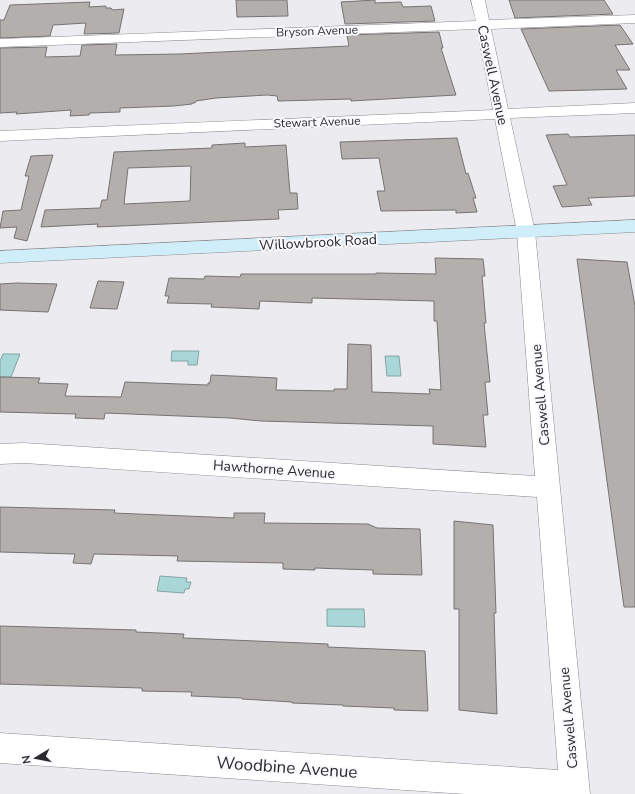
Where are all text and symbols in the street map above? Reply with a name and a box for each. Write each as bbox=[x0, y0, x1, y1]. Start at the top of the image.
street label: Bryson Avenue bbox=[276, 22, 358, 40]
street label: Caswell Avenue bbox=[473, 23, 512, 127]
street label: Stewart Avenue bbox=[273, 112, 361, 132]
street label: Willowbrook Road bbox=[259, 230, 378, 255]
street label: Caswell Avenue bbox=[527, 343, 554, 447]
street label: Hawthorne Avenue bbox=[212, 456, 336, 483]
street label: Caswell Avenue bbox=[555, 666, 582, 770]
north arrow bbox=[16, 738, 56, 778]
street label: Woodbine Avenue bbox=[216, 751, 358, 784]
text: N bbox=[19, 754, 35, 765]

